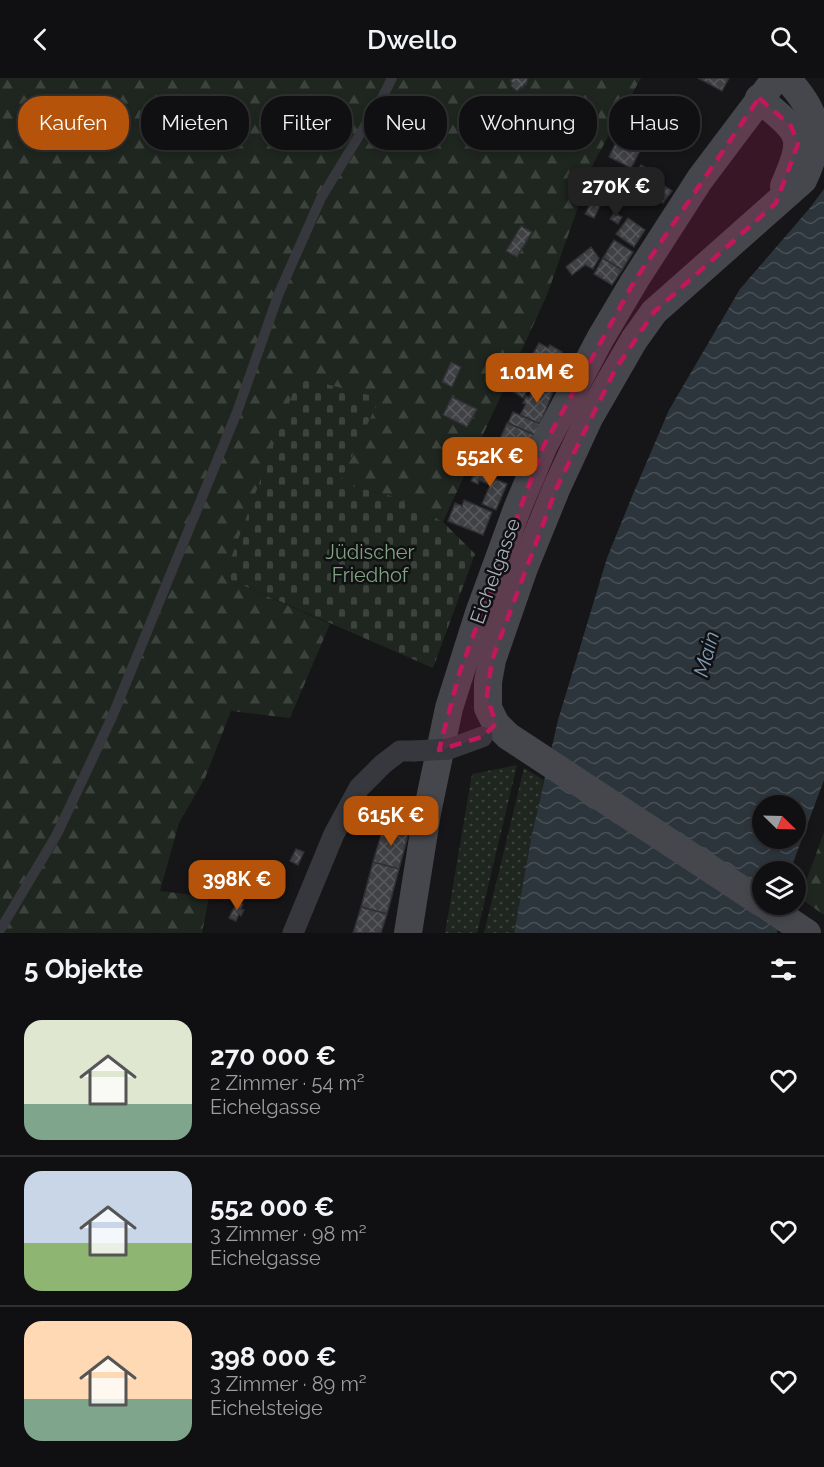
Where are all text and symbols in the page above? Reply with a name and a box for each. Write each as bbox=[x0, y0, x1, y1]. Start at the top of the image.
icon: back bbox=[24, 23, 57, 56]
icon: search bbox=[767, 23, 800, 56]
text: Dwello bbox=[367, 24, 457, 55]
chip: Kaufen bbox=[18, 96, 129, 150]
chip: Mieten bbox=[141, 96, 249, 150]
chip: Filter bbox=[261, 96, 352, 150]
chip: Neu bbox=[364, 96, 447, 150]
chip: Wohnung bbox=[459, 96, 597, 150]
chip: Haus bbox=[609, 96, 700, 150]
pin: 270K € bbox=[567, 167, 665, 218]
text: 270K € bbox=[582, 174, 650, 198]
pin: 1.01M € bbox=[482, 353, 592, 404]
text: 1.01M € bbox=[500, 360, 574, 384]
pin: 552K € bbox=[441, 437, 539, 488]
text: 552K € bbox=[456, 444, 524, 468]
street label: Eichelgasse bbox=[465, 515, 525, 627]
park label: Jüdischer Friedhof bbox=[325, 540, 415, 587]
water label: Main bbox=[688, 628, 724, 680]
north arrow bbox=[752, 795, 806, 849]
map controls bbox=[752, 795, 806, 915]
pin: 615K € bbox=[342, 796, 440, 847]
text: 615K € bbox=[358, 803, 425, 827]
pin: 398K € bbox=[188, 860, 286, 911]
button: layers bbox=[752, 861, 806, 915]
text: 398K € bbox=[203, 867, 271, 891]
icon: filters bbox=[767, 953, 800, 986]
text: 5 Objekte bbox=[24, 954, 143, 984]
text: 270 000 € bbox=[210, 1041, 336, 1071]
icon: home bbox=[72, 1044, 144, 1116]
icon: heart bbox=[767, 1064, 800, 1097]
text: 2 Zimmer · 54 m² bbox=[210, 1071, 365, 1095]
text: Eichelgasse bbox=[210, 1095, 321, 1119]
text: 552 000 € bbox=[210, 1192, 335, 1222]
icon: home bbox=[72, 1195, 144, 1267]
icon: heart bbox=[767, 1215, 800, 1248]
text: 3 Zimmer · 98 m² bbox=[210, 1222, 367, 1246]
text: Eichelgasse bbox=[210, 1246, 321, 1270]
text: 398 000 € bbox=[210, 1342, 337, 1372]
icon: home bbox=[72, 1345, 144, 1417]
icon: heart bbox=[767, 1365, 800, 1398]
text: 3 Zimmer · 89 m² bbox=[210, 1372, 367, 1396]
text: Eichelsteige bbox=[210, 1396, 323, 1420]

